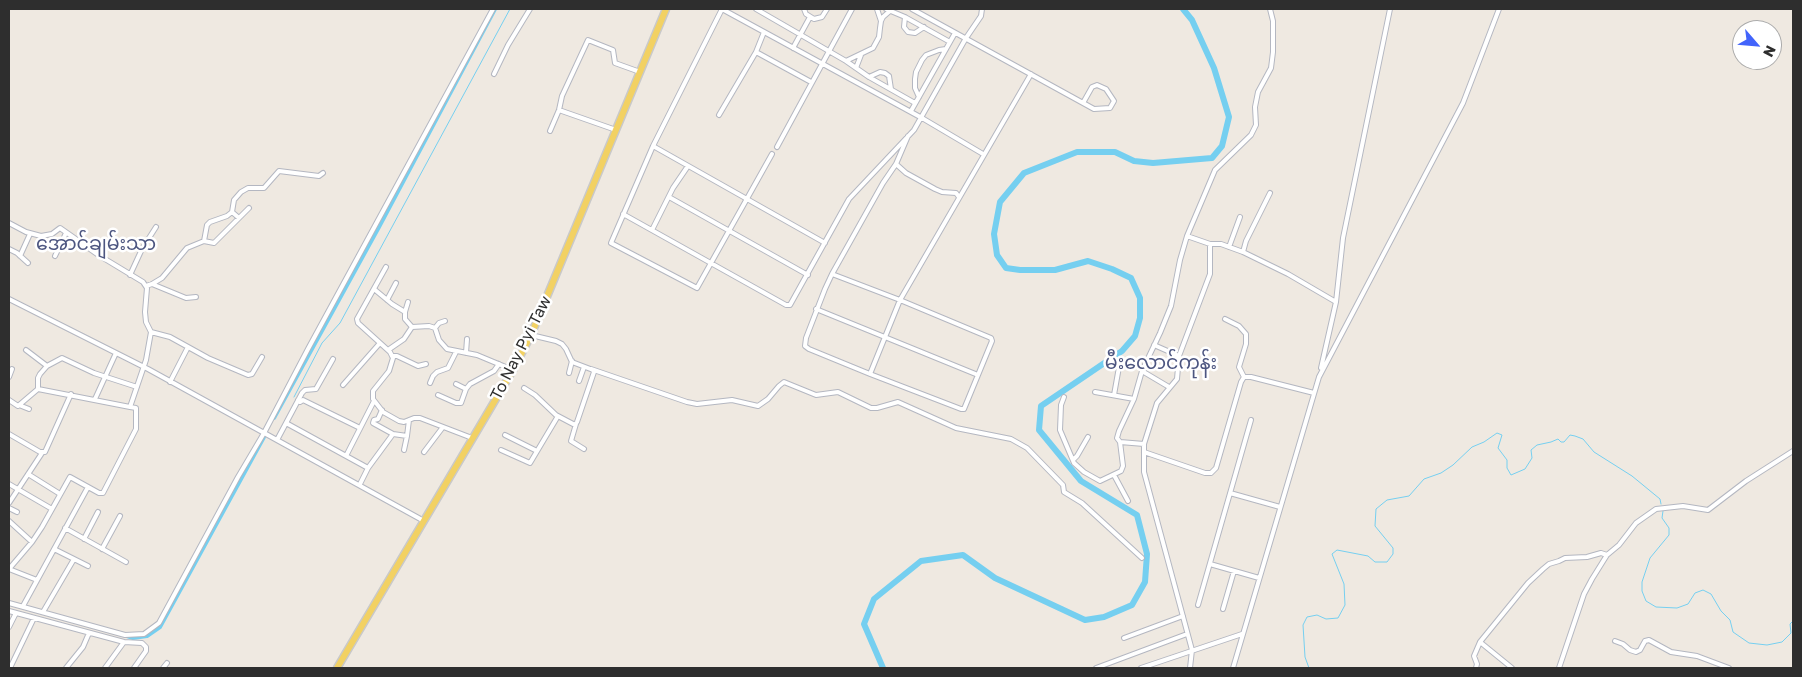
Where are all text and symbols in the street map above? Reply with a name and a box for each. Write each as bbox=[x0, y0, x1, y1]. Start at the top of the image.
north arrow bbox=[1732, 20, 1782, 70]
text: N bbox=[1760, 43, 1780, 60]
district label: အောင်ချမ်းသာ bbox=[36, 233, 156, 255]
street label: To Nay Pyi Taw bbox=[487, 293, 555, 403]
district label: မီးလောင်ကုန်း bbox=[1105, 352, 1217, 374]

